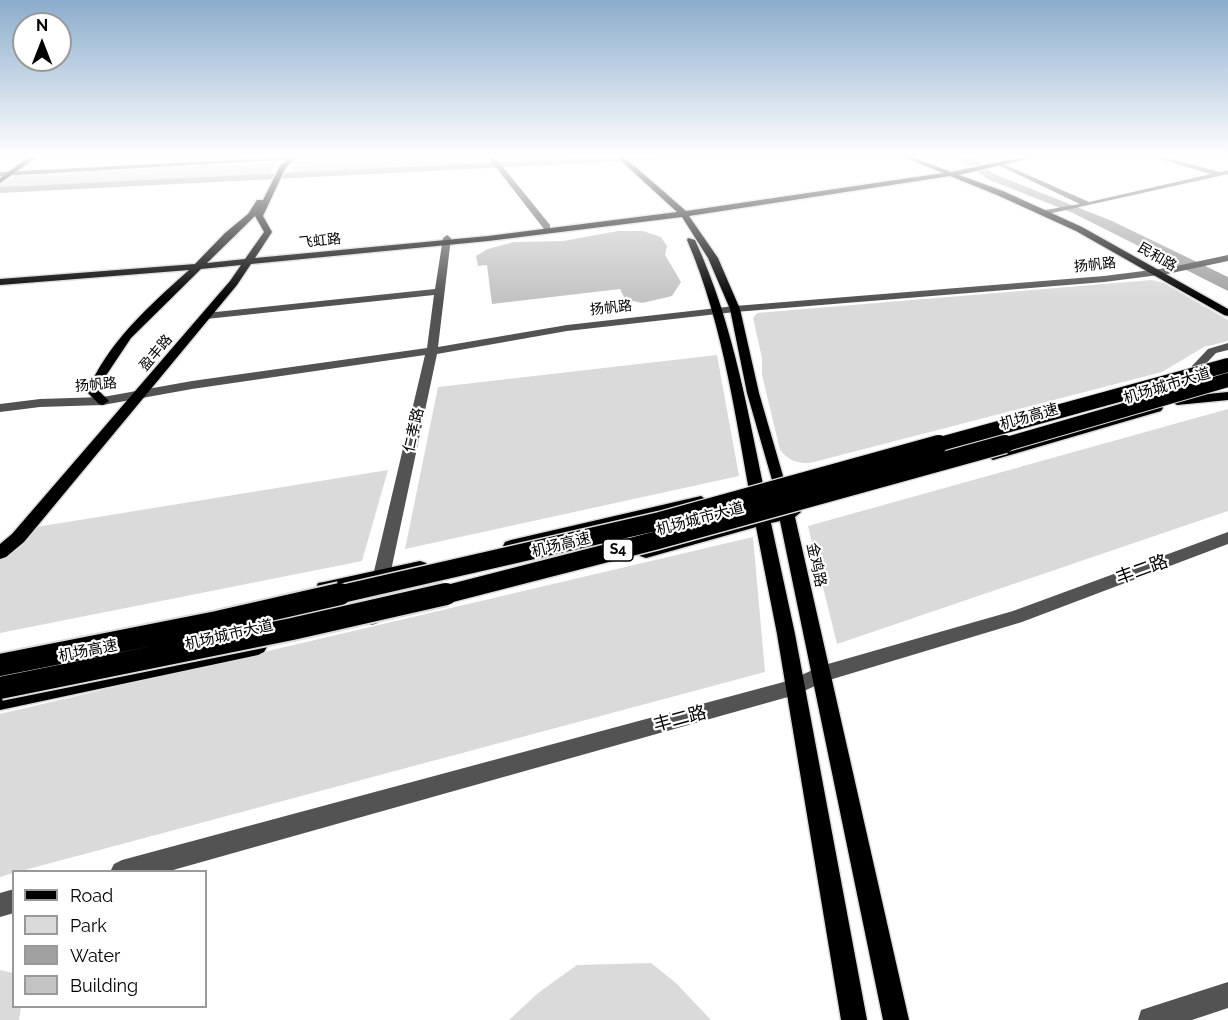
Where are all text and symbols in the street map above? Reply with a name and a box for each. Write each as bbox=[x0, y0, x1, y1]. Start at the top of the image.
north arrow bbox=[12, 12, 72, 72]
text: N bbox=[36, 16, 48, 35]
street label: 飞虹路 bbox=[298, 230, 342, 252]
street label: 民和路 bbox=[1135, 239, 1179, 275]
street label: 扬帆路 bbox=[1073, 254, 1117, 276]
street label: 扬帆路 bbox=[589, 297, 633, 319]
street label: 盈丰路 bbox=[136, 332, 176, 374]
street label: 机场城市大道 bbox=[1121, 364, 1213, 408]
street label: 扬帆路 bbox=[74, 375, 118, 395]
street label: 机场高速 bbox=[998, 400, 1060, 434]
street label: 仁孝路 bbox=[400, 406, 428, 454]
street label: 机场城市大道 bbox=[654, 499, 746, 539]
street label: 机场高速 bbox=[530, 529, 592, 561]
road number: S4 bbox=[603, 539, 633, 561]
street label: 金鸡路 bbox=[803, 541, 829, 589]
street label: 丰二路 bbox=[1113, 551, 1171, 589]
street label: 机场城市大道 bbox=[183, 616, 275, 654]
street label: 机场高速 bbox=[57, 636, 119, 666]
street label: 丰二路 bbox=[651, 702, 709, 736]
legend bbox=[12, 870, 207, 1008]
text: Road bbox=[70, 885, 113, 906]
text: Park bbox=[70, 915, 107, 936]
text: Water bbox=[70, 945, 120, 966]
text: Building bbox=[70, 975, 138, 996]

